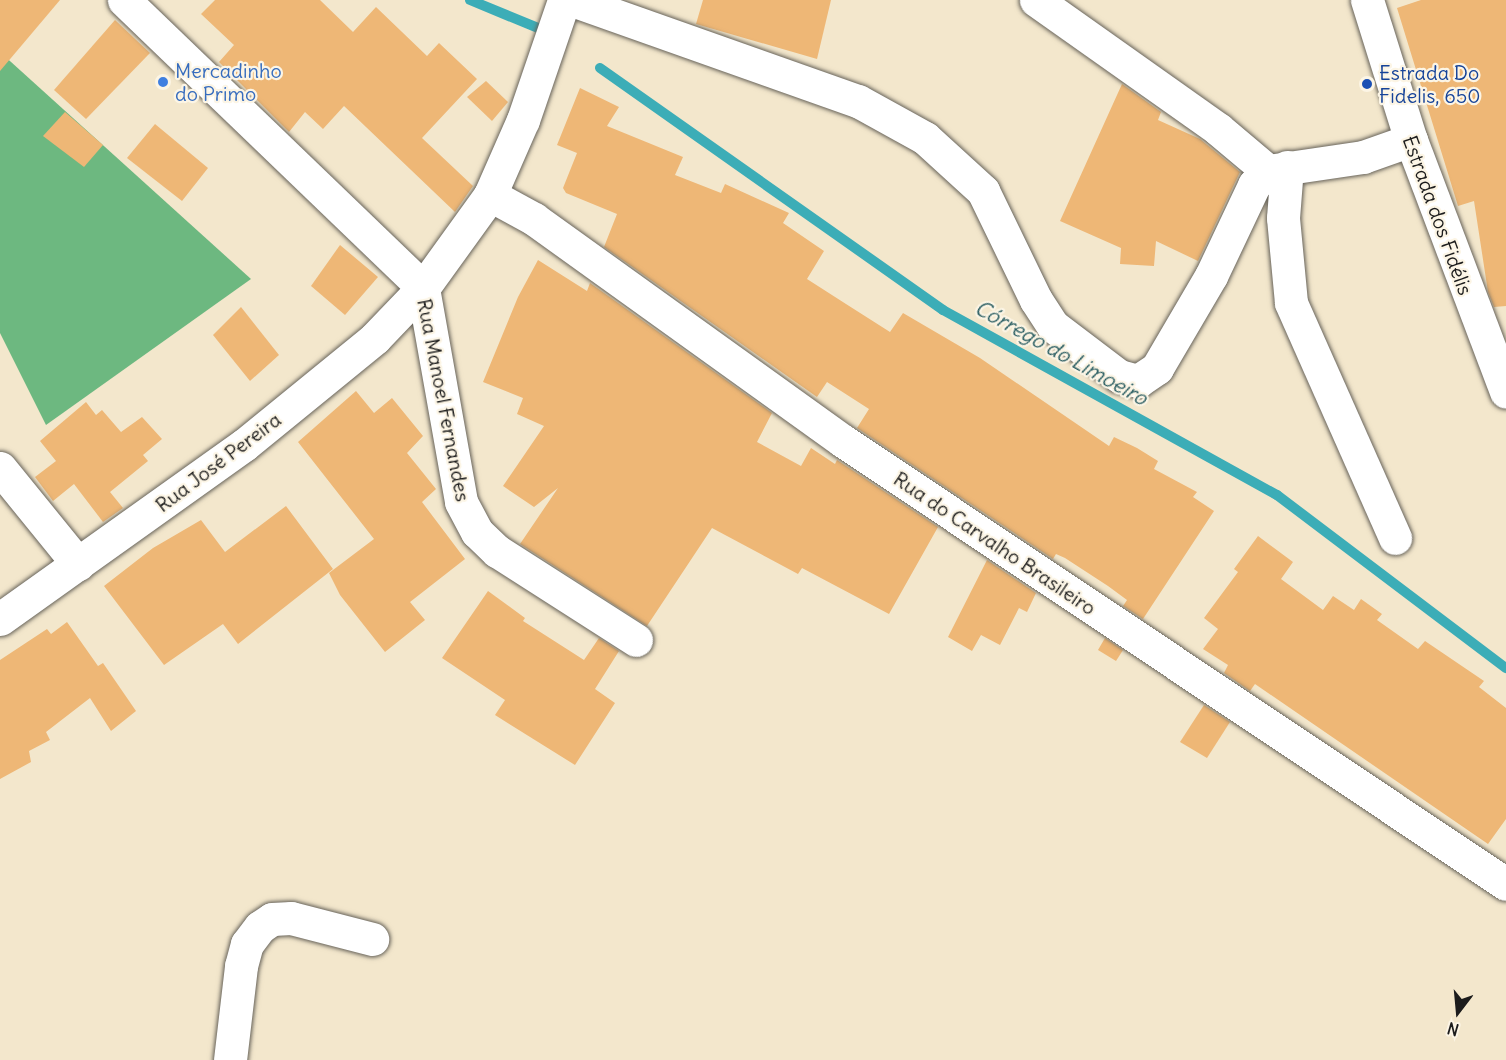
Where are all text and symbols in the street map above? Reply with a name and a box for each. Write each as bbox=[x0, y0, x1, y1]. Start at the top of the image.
place label: Mercadinho do Primo bbox=[175, 58, 282, 105]
place label: Estrada Do Fidelis, 650 bbox=[1379, 60, 1480, 107]
marker: Mercadinho do Primo bbox=[156, 75, 170, 89]
marker: Estrada Do Fidelis, 650 bbox=[1360, 77, 1374, 91]
street label: Estrada dos Fidélis bbox=[1398, 132, 1478, 298]
water label: Córrego do Limoeiro bbox=[970, 295, 1152, 411]
street label: Rua Manoel Fernandes bbox=[413, 297, 475, 503]
street label: Rua José Pereira bbox=[151, 407, 285, 517]
street label: Rua do Carvalho Brasileiro bbox=[889, 466, 1101, 620]
north arrow bbox=[1428, 982, 1488, 1042]
text: N bbox=[1445, 1018, 1461, 1040]

